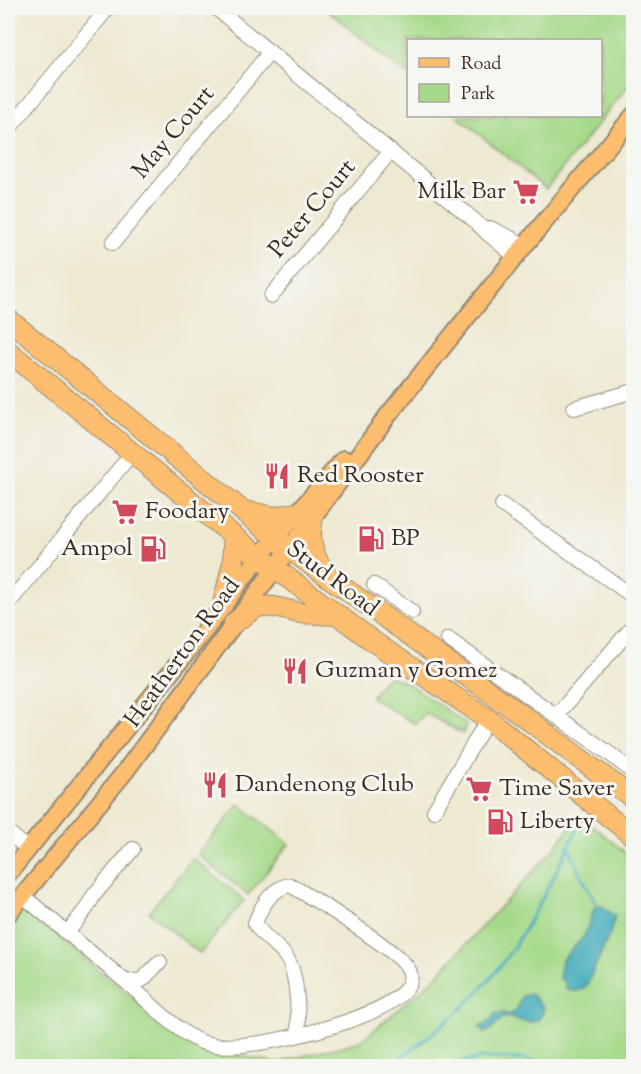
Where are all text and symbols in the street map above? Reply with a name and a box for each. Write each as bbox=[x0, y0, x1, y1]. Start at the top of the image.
legend bbox=[407, 39, 602, 117]
text: Road bbox=[461, 52, 501, 78]
street label: May Court bbox=[125, 79, 223, 187]
text: Park bbox=[461, 82, 496, 108]
street label: Peter Court bbox=[261, 152, 365, 266]
place label: Milk Bar bbox=[417, 175, 506, 209]
supermarket icon: Milk Bar bbox=[511, 177, 541, 207]
place label: Red Rooster bbox=[297, 459, 424, 493]
restaurant icon: Red Rooster bbox=[262, 461, 292, 491]
place label: Foodary bbox=[145, 495, 229, 529]
supermarket icon: Foodary bbox=[110, 497, 140, 527]
place label: BP bbox=[391, 522, 420, 556]
fuel station icon: BP bbox=[356, 524, 386, 554]
place label: Ampol bbox=[61, 532, 133, 566]
street label: Stud Road bbox=[278, 533, 386, 626]
fuel station icon: Ampol bbox=[138, 534, 168, 564]
street label: Heatherton Road bbox=[117, 571, 249, 735]
place label: Guzman y Gomez bbox=[315, 654, 497, 688]
restaurant icon: Guzman y Gomez bbox=[280, 656, 310, 686]
place label: Dandenong Club bbox=[235, 768, 414, 802]
restaurant icon: Dandenong Club bbox=[200, 770, 230, 800]
place label: Time Saver bbox=[499, 772, 615, 806]
supermarket icon: Time Saver bbox=[464, 774, 494, 804]
place label: Liberty bbox=[520, 805, 595, 839]
fuel station icon: Liberty bbox=[485, 807, 515, 837]

